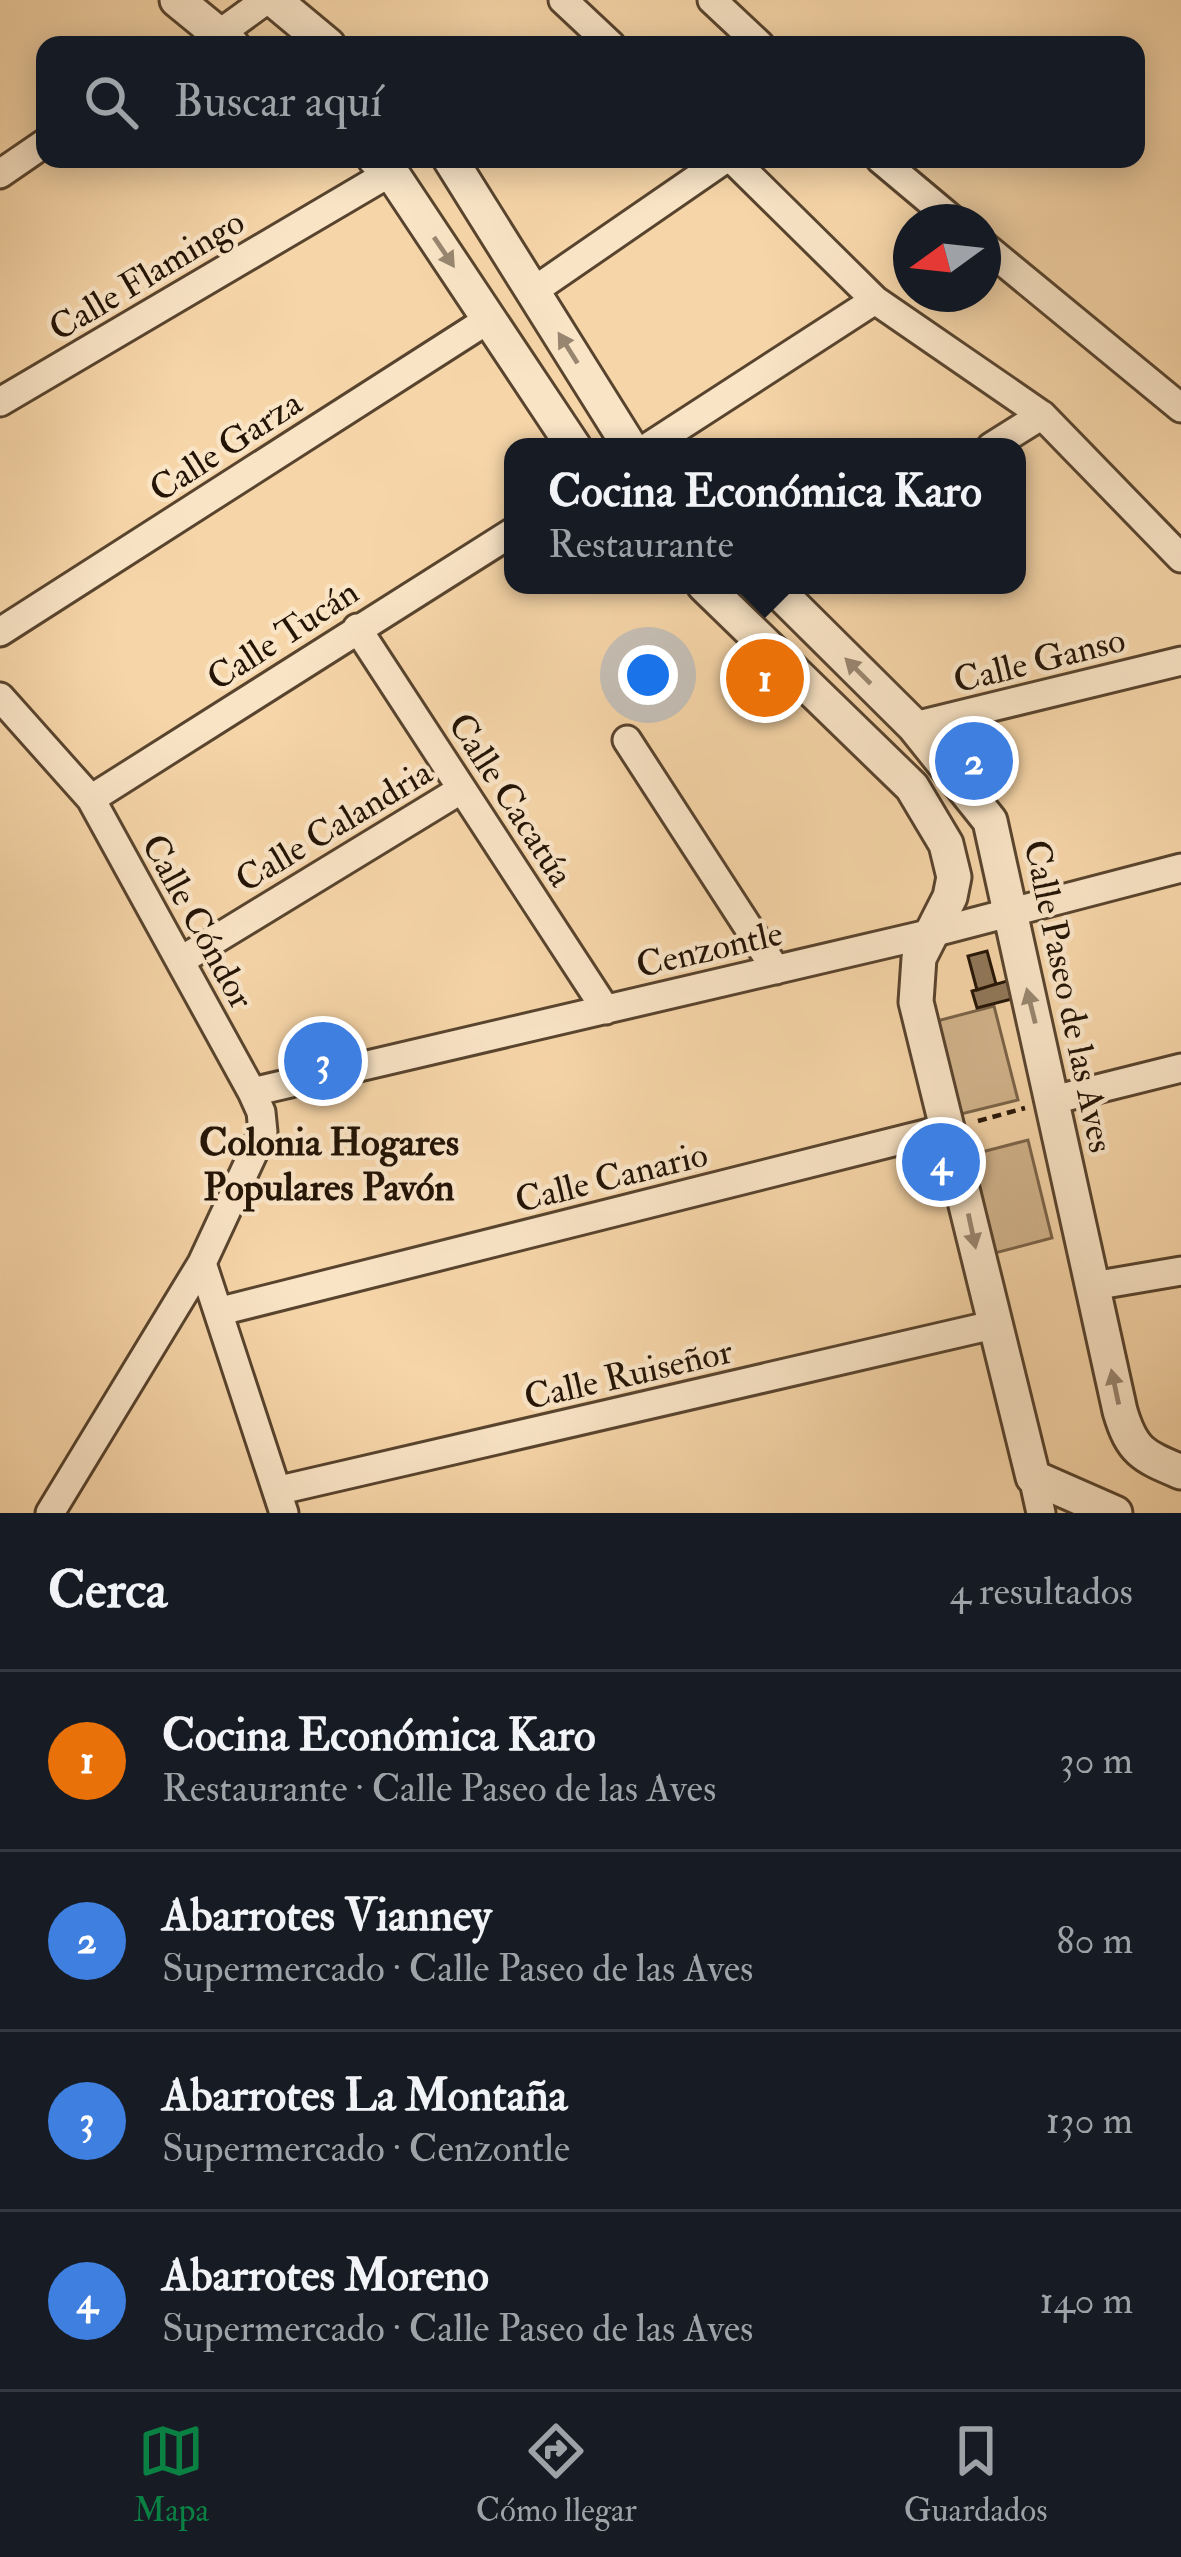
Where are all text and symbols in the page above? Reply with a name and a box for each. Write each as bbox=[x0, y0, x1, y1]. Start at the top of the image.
search box bbox=[36, 36, 1145, 168]
icon: search bbox=[78, 69, 144, 135]
text: Buscar aquí bbox=[174, 74, 382, 130]
street label: Calle Flamingo bbox=[41, 199, 253, 351]
north arrow bbox=[893, 204, 1001, 312]
one-way arrow bbox=[433, 236, 455, 269]
one-way arrow bbox=[557, 332, 579, 365]
street label: Calle Garza bbox=[141, 380, 311, 512]
popup bbox=[504, 438, 1026, 594]
text: Cocina Económica Karo bbox=[548, 464, 982, 520]
text: Restaurante bbox=[548, 520, 734, 569]
street label: Calle Tucán bbox=[199, 570, 367, 701]
street label: Calle Ganso bbox=[949, 617, 1130, 703]
pin: 1 bbox=[726, 633, 804, 723]
your location bbox=[618, 645, 678, 705]
one-way arrow bbox=[845, 657, 873, 685]
street label: Calle Cacatúa bbox=[438, 705, 584, 896]
pin: 2 bbox=[935, 716, 1013, 806]
street label: Calle Calandria bbox=[227, 749, 441, 902]
street label: Calle Cóndor bbox=[131, 827, 264, 1017]
street label: Calle Paseo de las Aves bbox=[1013, 836, 1124, 1157]
street label: Cenzontle bbox=[632, 911, 787, 988]
one-way arrow bbox=[1021, 988, 1040, 1025]
pin: 3 bbox=[284, 1016, 362, 1106]
pin: 4 bbox=[902, 1117, 980, 1207]
district label: Colonia Hogares Populares Pavón bbox=[199, 1118, 459, 1212]
street label: Calle Canario bbox=[511, 1132, 712, 1223]
one-way arrow bbox=[963, 1213, 982, 1251]
street label: Calle Ruiseñor bbox=[520, 1329, 737, 1420]
one-way arrow bbox=[1105, 1368, 1124, 1406]
text: Cerca bbox=[48, 1559, 167, 1623]
text: 4 resultados bbox=[950, 1567, 1133, 1616]
text: Cocina Económica Karo bbox=[162, 1708, 596, 1764]
text: 1 bbox=[80, 1736, 94, 1785]
text: 30 m bbox=[1060, 1736, 1133, 1785]
text: Restaurante · Calle Paseo de las Aves bbox=[162, 1764, 716, 1813]
text: Abarrotes Vianney bbox=[162, 1888, 492, 1944]
text: 2 bbox=[77, 1916, 97, 1965]
text: 80 m bbox=[1056, 1916, 1133, 1965]
text: Supermercado · Calle Paseo de las Aves bbox=[162, 1944, 753, 1993]
text: Abarrotes La Montaña bbox=[162, 2068, 567, 2124]
text: 3 bbox=[80, 2096, 94, 2145]
text: 130 m bbox=[1046, 2096, 1133, 2145]
text: Supermercado · Cenzontle bbox=[162, 2124, 570, 2173]
text: Abarrotes Moreno bbox=[162, 2248, 489, 2304]
text: 4 bbox=[76, 2276, 98, 2325]
text: 140 m bbox=[1040, 2276, 1133, 2325]
text: Supermercado · Calle Paseo de las Aves bbox=[162, 2304, 753, 2353]
tab: Mapa bbox=[133, 2418, 209, 2531]
tab: Cómo llegar bbox=[476, 2418, 637, 2531]
tab: Guardados bbox=[904, 2418, 1048, 2531]

